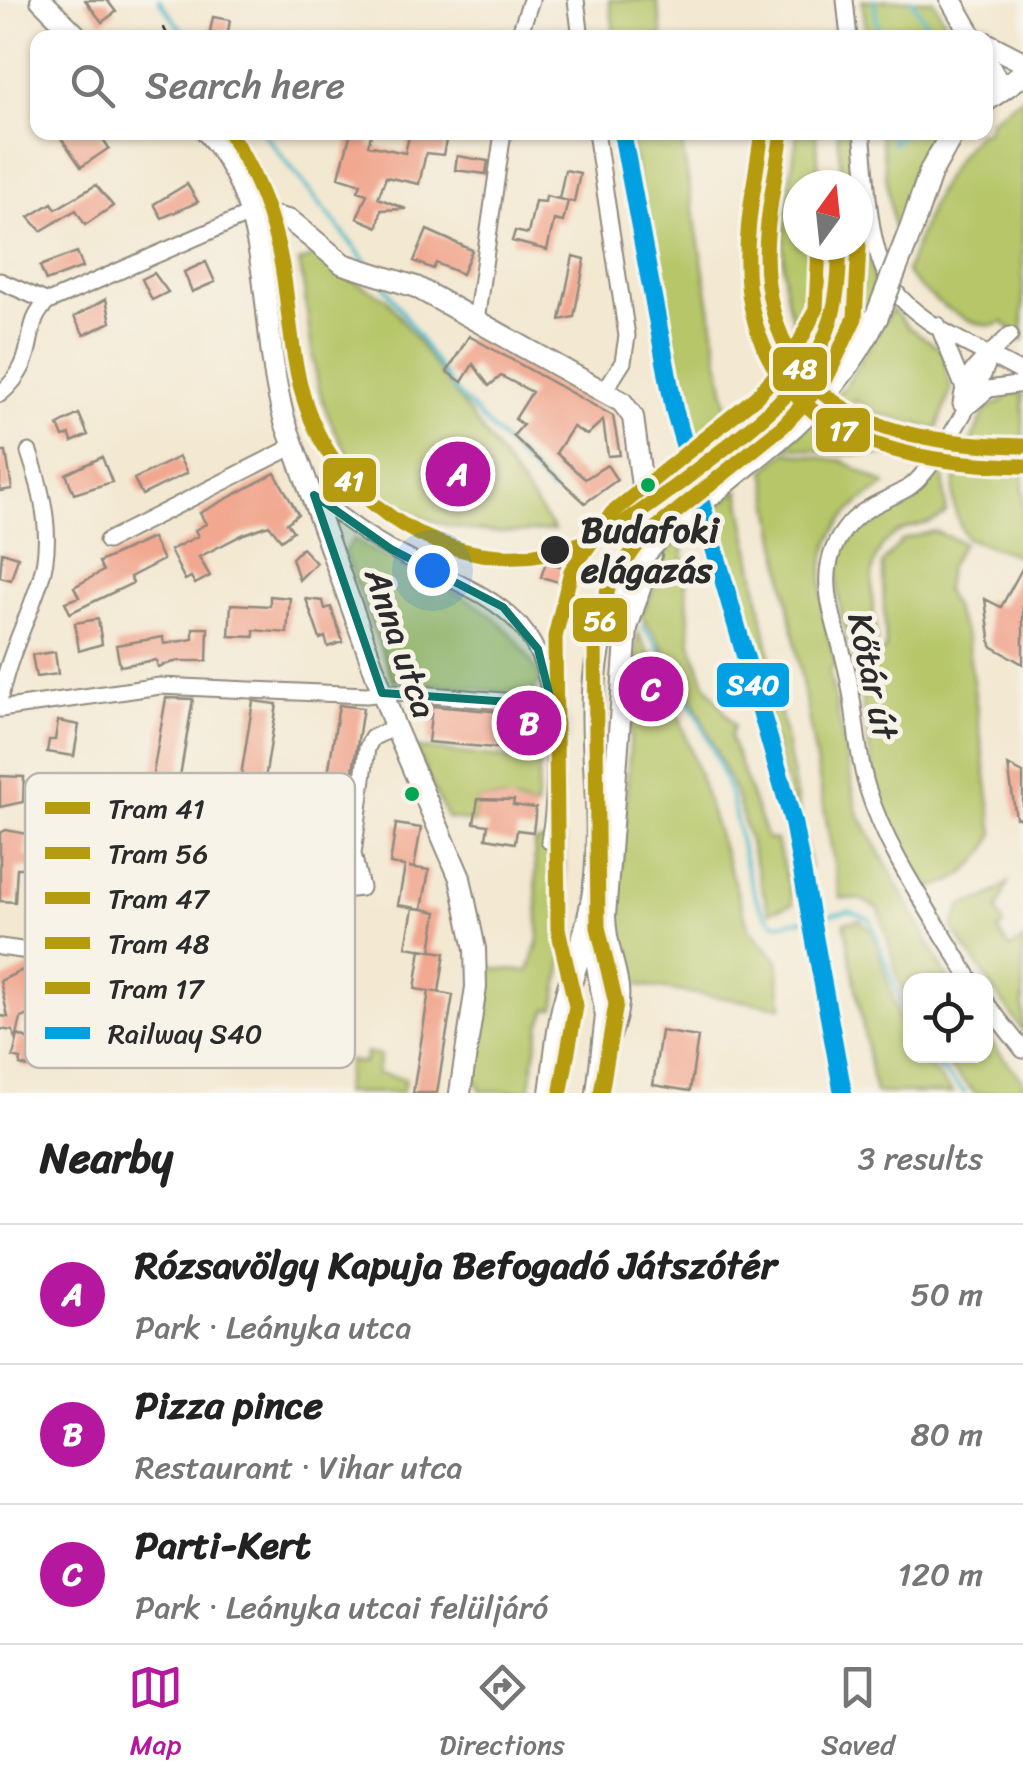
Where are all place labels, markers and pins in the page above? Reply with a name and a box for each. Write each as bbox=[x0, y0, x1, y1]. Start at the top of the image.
pin: A bbox=[426, 436, 490, 512]
unlabelled marker bbox=[638, 475, 658, 495]
place label: Budafoki elágazás bbox=[580, 499, 721, 601]
marker: Budafoki elágazás bbox=[538, 533, 572, 567]
pin: C bbox=[618, 652, 684, 726]
pin: B bbox=[496, 686, 562, 760]
unlabelled marker bbox=[402, 784, 422, 804]

